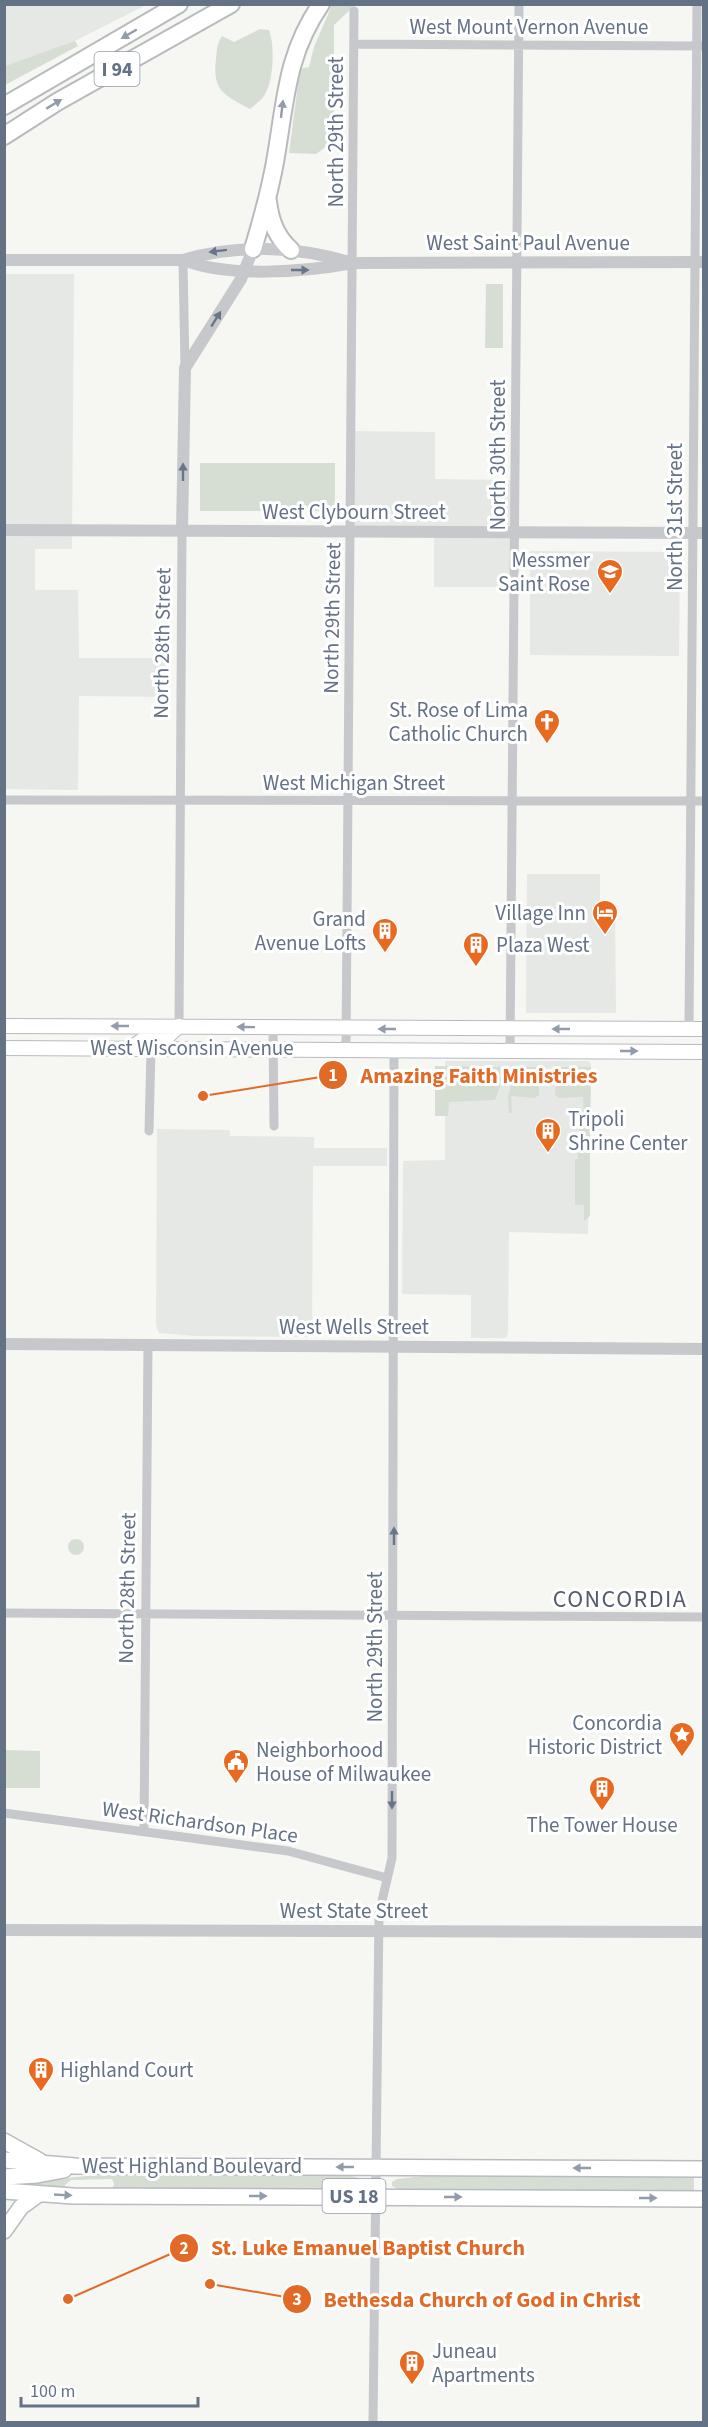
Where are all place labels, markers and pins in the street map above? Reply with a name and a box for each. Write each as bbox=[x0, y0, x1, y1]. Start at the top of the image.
place label: Messmer Saint Rose bbox=[498, 545, 591, 599]
school or university icon: Messmer Saint Rose bbox=[595, 557, 625, 595]
place label: St. Rose of Lima Catholic Church bbox=[389, 695, 528, 749]
church icon: St. Rose of Lima Catholic Church bbox=[532, 707, 562, 745]
place label: Village Inn bbox=[495, 898, 586, 928]
hotel icon: Village Inn bbox=[590, 898, 620, 936]
place label: Grand Avenue Lofts bbox=[255, 904, 366, 958]
building icon: Grand Avenue Lofts bbox=[370, 916, 400, 954]
building icon: Plaza West bbox=[461, 930, 491, 968]
place label: Plaza West bbox=[496, 930, 589, 960]
callout: Amazing Faith Ministries bbox=[318, 1055, 609, 1095]
place label: Tripoli Shrine Center bbox=[568, 1104, 688, 1158]
building icon: Tripoli Shrine Center bbox=[533, 1116, 563, 1154]
place label: Concordia Historic District bbox=[528, 1708, 662, 1762]
place icon: Concordia Historic District bbox=[667, 1720, 697, 1758]
place label: Neighborhood House of Milwaukee bbox=[256, 1735, 431, 1789]
public building icon: Neighborhood House of Milwaukee bbox=[221, 1747, 251, 1785]
building icon: The Tower House bbox=[587, 1774, 617, 1812]
place label: The Tower House bbox=[526, 1810, 678, 1840]
building icon: Highland Court bbox=[26, 2055, 56, 2093]
place label: Highland Court bbox=[60, 2055, 193, 2085]
callout: St. Luke Emanuel Baptist Church bbox=[169, 2228, 537, 2268]
callout: Bethesda Church of God in Christ bbox=[282, 2279, 653, 2319]
place label: Juneau Apartments bbox=[432, 2336, 535, 2390]
building icon: Juneau Apartments bbox=[397, 2348, 427, 2386]

